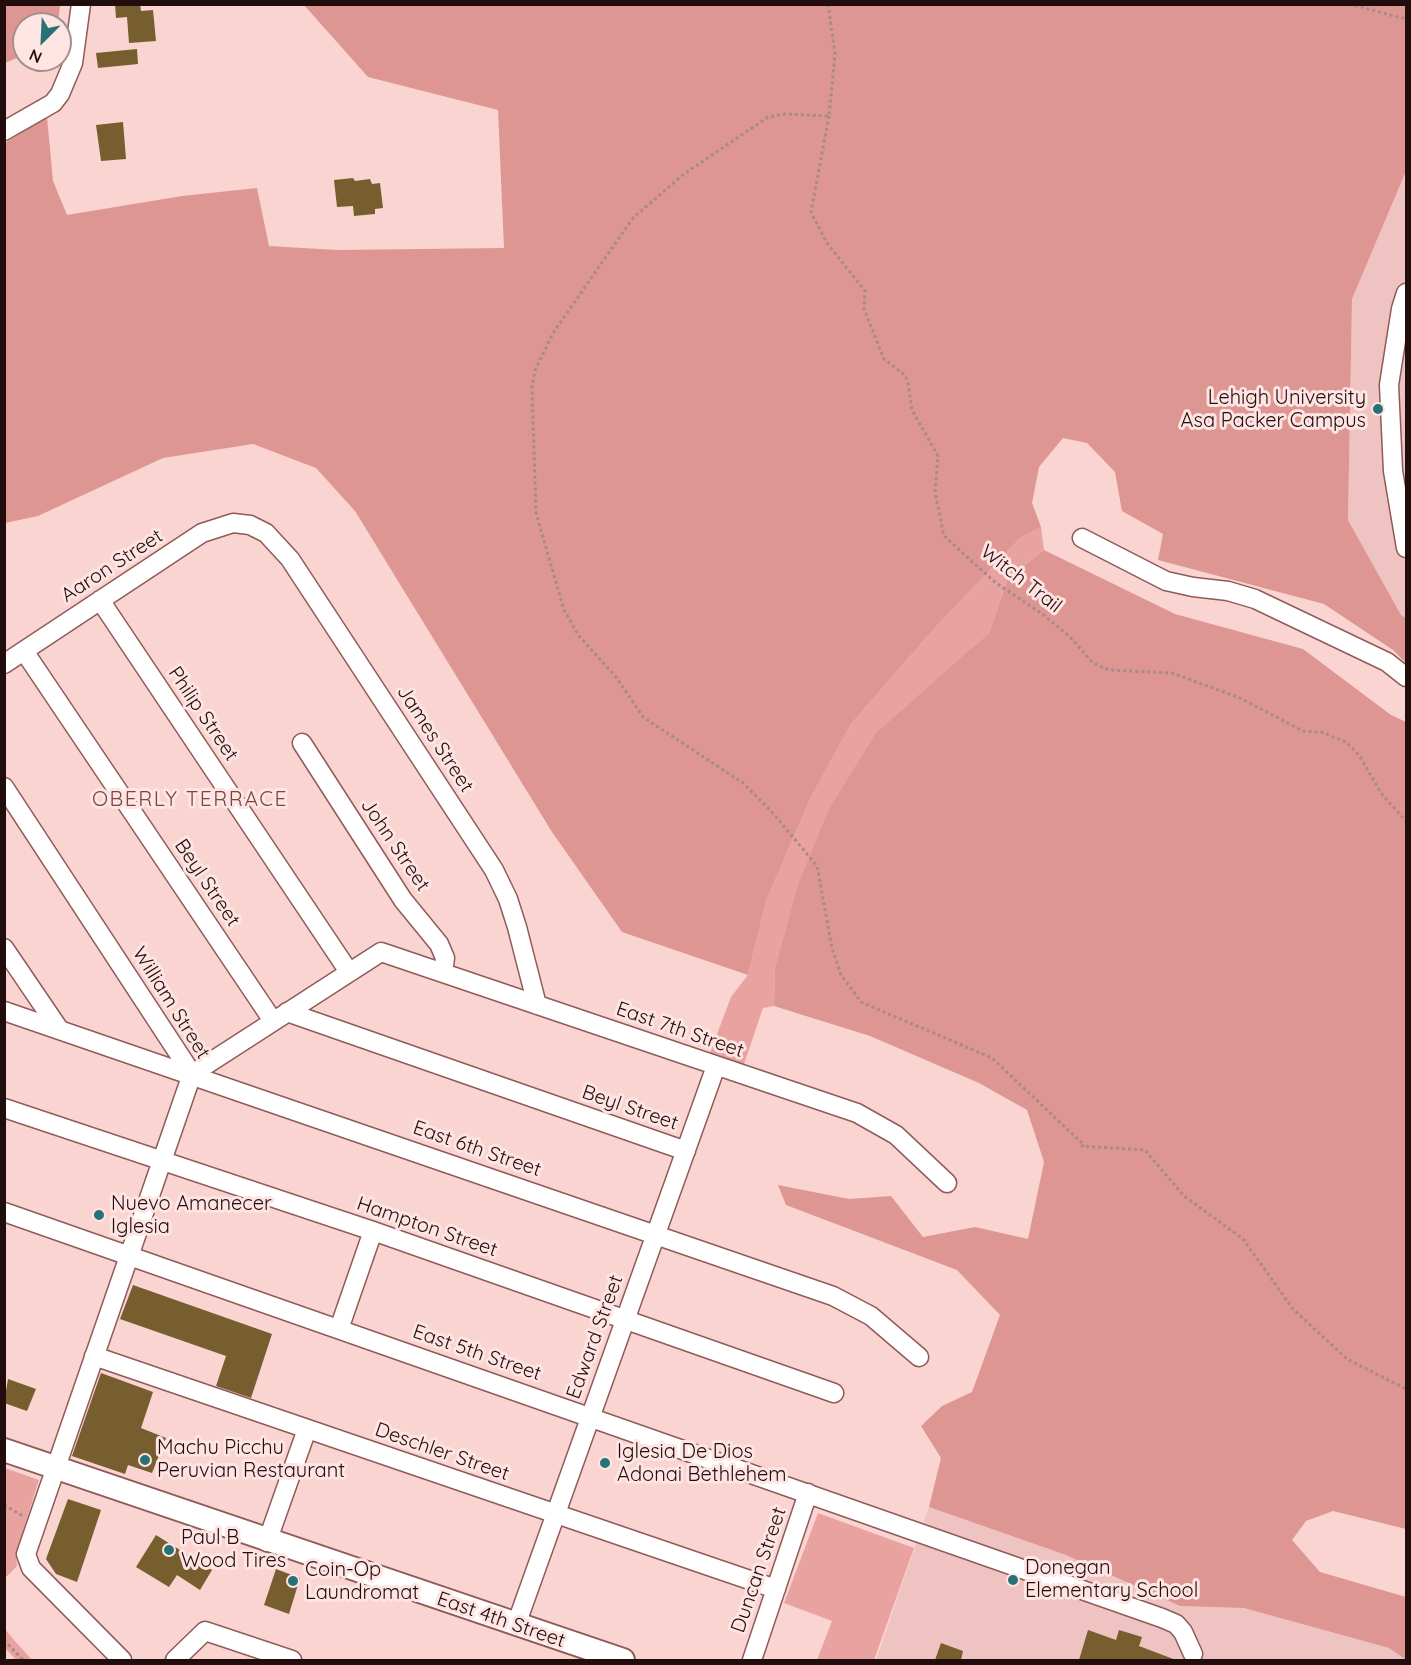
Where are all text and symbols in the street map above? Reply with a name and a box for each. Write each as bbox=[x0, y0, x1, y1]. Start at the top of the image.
north arrow bbox=[12, 12, 72, 72]
text: N bbox=[26, 45, 45, 68]
place label: Lehigh University Asa Packer Campus bbox=[1181, 386, 1366, 433]
marker: Lehigh University Asa Packer Campus bbox=[1371, 402, 1385, 416]
street label: Aaron Street bbox=[57, 524, 167, 608]
street label: Witch Trail bbox=[975, 540, 1067, 618]
street label: Philip Street bbox=[163, 662, 243, 766]
street label: James Street bbox=[392, 681, 478, 797]
district label: OBERLY TERRACE bbox=[92, 787, 288, 813]
street label: John Street bbox=[355, 794, 435, 896]
street label: Beyl Street bbox=[169, 835, 245, 931]
street label: William Street bbox=[127, 943, 215, 1063]
street label: East 7th Street bbox=[613, 997, 747, 1063]
street label: Beyl Street bbox=[579, 1080, 681, 1136]
street label: East 6th Street bbox=[410, 1116, 544, 1182]
place label: Nuevo Amanecer Iglesia bbox=[111, 1192, 272, 1239]
street label: Hampton Street bbox=[353, 1192, 501, 1262]
marker: Nuevo Amanecer Iglesia bbox=[92, 1208, 106, 1222]
street label: Edward Street bbox=[561, 1272, 629, 1402]
street label: East 5th Street bbox=[410, 1320, 544, 1386]
street label: Deschler Street bbox=[372, 1418, 512, 1486]
place label: Machu Picchu Peruvian Restaurant bbox=[157, 1436, 345, 1483]
place label: Iglesia De Dios Adonai Bethlehem bbox=[617, 1440, 787, 1487]
marker: Machu Picchu Peruvian Restaurant bbox=[138, 1453, 152, 1467]
marker: Iglesia De Dios Adonai Bethlehem bbox=[598, 1456, 612, 1470]
street label: Duncan Street bbox=[726, 1504, 792, 1636]
place label: Paul B Wood Tires bbox=[181, 1526, 286, 1573]
marker: Paul B Wood Tires bbox=[162, 1543, 176, 1557]
place label: Donegan Elementary School bbox=[1025, 1556, 1198, 1603]
place label: Coin-Op Laundromat bbox=[305, 1558, 419, 1605]
marker: Donegan Elementary School bbox=[1006, 1573, 1020, 1587]
marker: Coin-Op Laundromat bbox=[286, 1574, 300, 1588]
street label: East 4th Street bbox=[434, 1587, 568, 1653]

